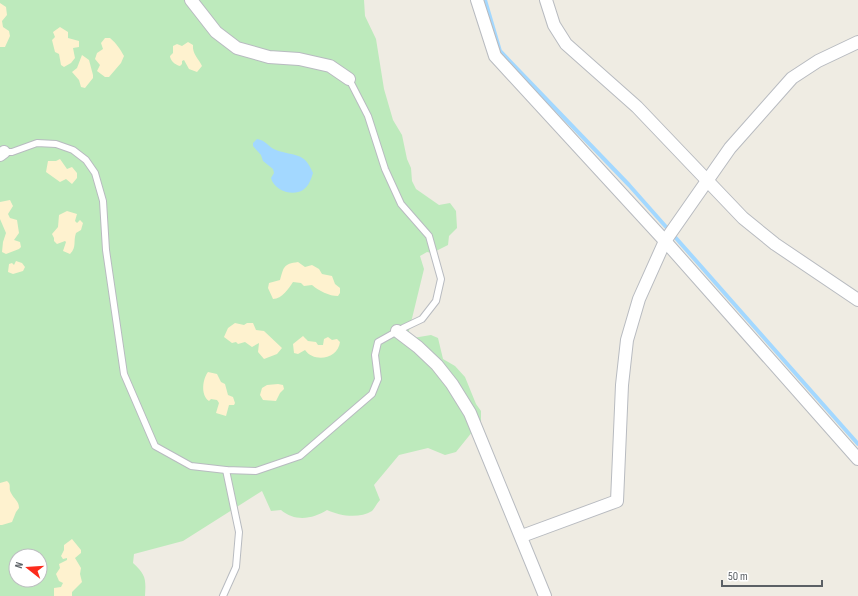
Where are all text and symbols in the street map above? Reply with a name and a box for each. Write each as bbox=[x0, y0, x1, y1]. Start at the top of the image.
north arrow bbox=[8, 548, 48, 588]
text: N bbox=[12, 560, 26, 570]
scale bar bbox=[722, 562, 822, 588]
text: 50 m bbox=[728, 569, 748, 584]

